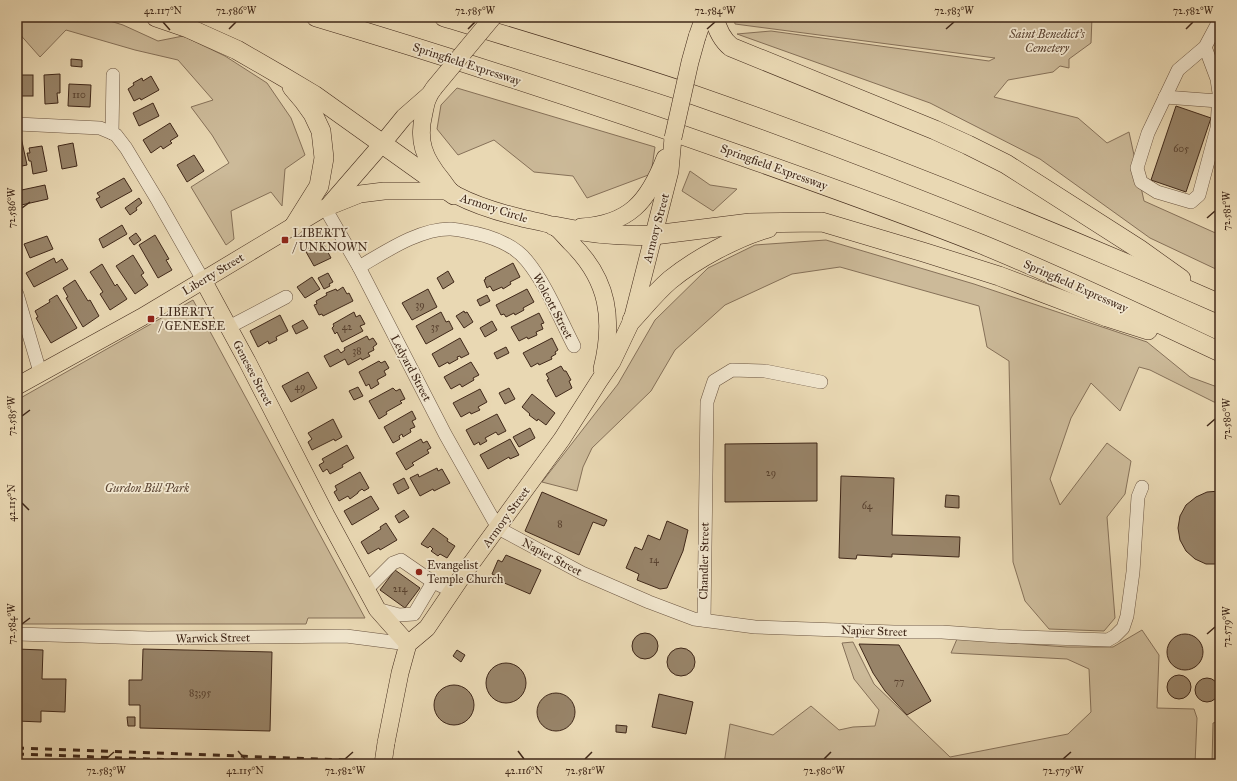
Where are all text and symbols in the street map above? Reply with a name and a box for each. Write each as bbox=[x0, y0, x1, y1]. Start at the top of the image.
text: 42.117°N bbox=[144, 5, 183, 17]
text: 72.586°W bbox=[216, 5, 257, 17]
text: 72.585°W bbox=[455, 5, 496, 17]
text: 72.584°W bbox=[694, 5, 736, 17]
text: 72.583°W bbox=[934, 5, 974, 17]
text: 72.582°W bbox=[1173, 5, 1214, 17]
park label: Saint Benedict's Cemetery bbox=[1008, 27, 1085, 55]
street label: Springfield Expressway bbox=[411, 40, 523, 89]
house number: 110 bbox=[72, 89, 86, 101]
street label: Springfield Expressway bbox=[718, 141, 830, 194]
house number: 605 bbox=[1173, 143, 1189, 155]
text: 72.586°W bbox=[6, 187, 18, 228]
street label: Armory Circle bbox=[457, 190, 530, 226]
street label: Armory Street bbox=[640, 191, 672, 265]
text: 72.581°W bbox=[1221, 191, 1233, 231]
place label: LIBERTY / UNKNOWN bbox=[292, 226, 368, 254]
marker: LIBERTY / UNKNOWN bbox=[280, 235, 290, 245]
street label: Liberty Street bbox=[180, 250, 247, 298]
street label: Springfield Expressway bbox=[1021, 257, 1131, 316]
street label: Wolcott Street bbox=[530, 271, 576, 342]
house number: 39 bbox=[415, 299, 425, 311]
place label: LIBERTY / GENESEE bbox=[158, 305, 225, 333]
marker: LIBERTY / GENESEE bbox=[146, 314, 156, 324]
house number: 42 bbox=[342, 321, 352, 333]
house number: 35 bbox=[431, 321, 440, 333]
street label: Ledyard Street bbox=[388, 332, 435, 404]
street label: Genesee Street bbox=[230, 338, 276, 409]
house number: 38 bbox=[352, 345, 362, 357]
house number: 49 bbox=[295, 381, 305, 393]
text: 72.585°W bbox=[6, 395, 18, 436]
text: 72.580°W bbox=[1221, 398, 1233, 440]
house number: 29 bbox=[766, 467, 776, 479]
park label: Gurdon Bill Park bbox=[105, 481, 190, 495]
street label: Armory Street bbox=[479, 483, 533, 551]
text: 42.115°N bbox=[6, 484, 18, 522]
house number: 64 bbox=[862, 500, 873, 512]
house number: 8 bbox=[557, 518, 563, 530]
street label: Chandler Street bbox=[696, 521, 712, 600]
street label: Napier Street bbox=[520, 535, 585, 579]
house number: 14 bbox=[649, 554, 659, 566]
place label: Evangelist Temple Church bbox=[427, 558, 504, 586]
marker: Evangelist Temple Church bbox=[414, 567, 424, 577]
house number: 214 bbox=[393, 583, 408, 595]
text: 72.584°W bbox=[6, 603, 18, 645]
text: 72.579°W bbox=[1221, 606, 1233, 647]
street label: Napier Street bbox=[841, 623, 908, 639]
street label: Warwick Street bbox=[176, 630, 251, 646]
house number: 77 bbox=[894, 676, 904, 688]
house number: 83;95 bbox=[189, 687, 211, 699]
text: 72.583°W bbox=[86, 765, 126, 777]
text: 42.115°N bbox=[226, 765, 264, 777]
text: 72.582°W bbox=[325, 765, 366, 777]
text: 42.116°N bbox=[505, 765, 543, 777]
text: 72.581°W bbox=[565, 765, 605, 777]
text: 72.580°W bbox=[803, 765, 845, 777]
text: 72.579°W bbox=[1043, 765, 1084, 777]

